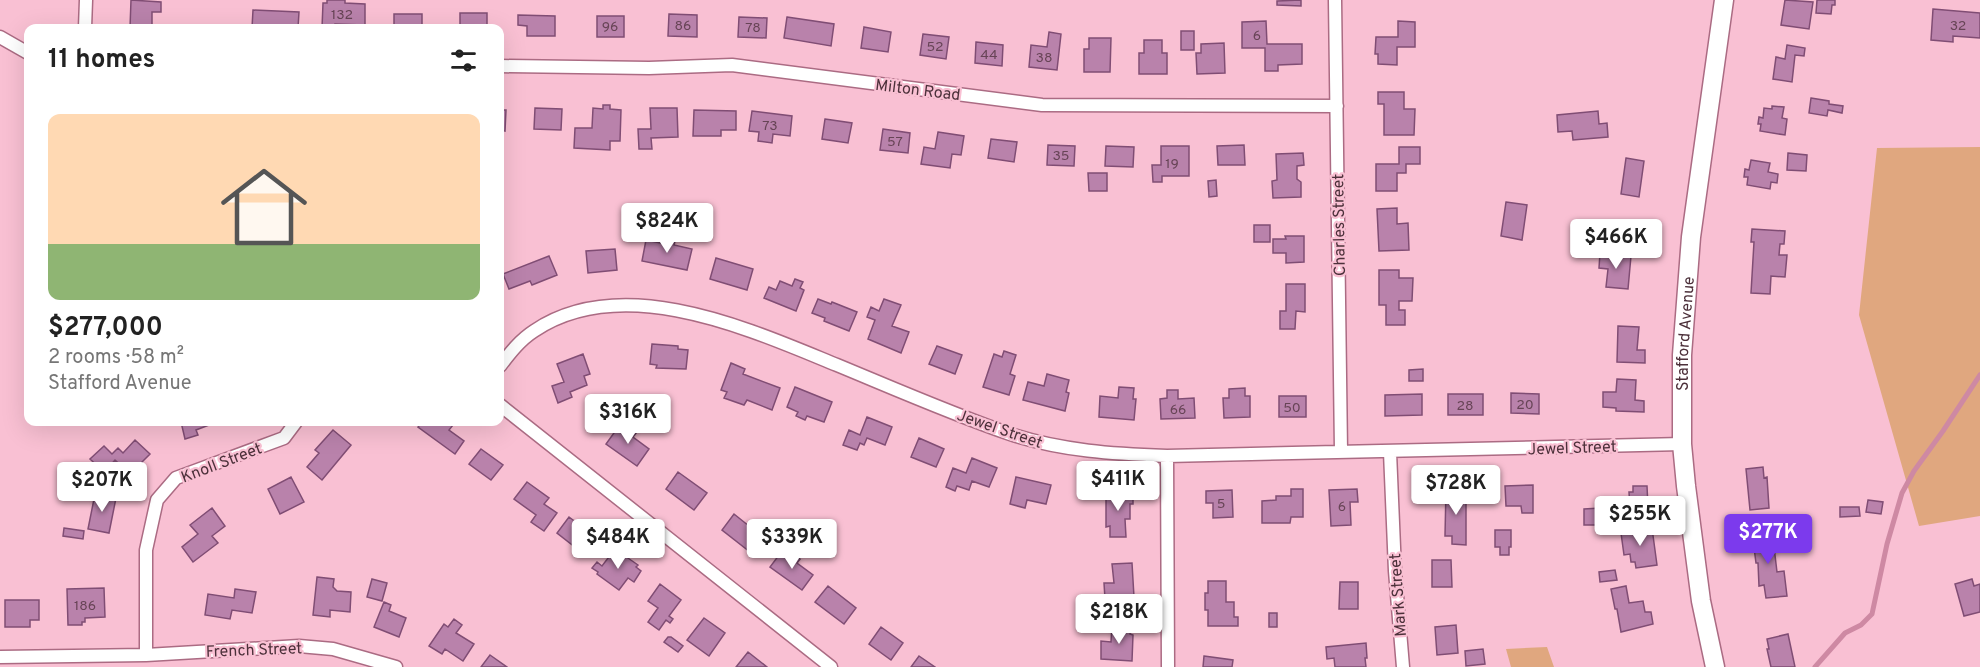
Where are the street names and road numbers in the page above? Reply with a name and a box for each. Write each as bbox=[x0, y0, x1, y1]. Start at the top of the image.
street label: Milton Road bbox=[874, 76, 961, 106]
street label: Charles Street bbox=[1329, 174, 1351, 276]
street label: Stafford Avenue bbox=[1674, 276, 1700, 391]
street label: Jewel Street bbox=[954, 406, 1045, 454]
street label: Jewel Street bbox=[1527, 437, 1617, 461]
street label: Knoll Street bbox=[178, 439, 265, 488]
street label: Mark Street bbox=[1386, 553, 1412, 637]
street label: French Street bbox=[206, 639, 303, 663]

